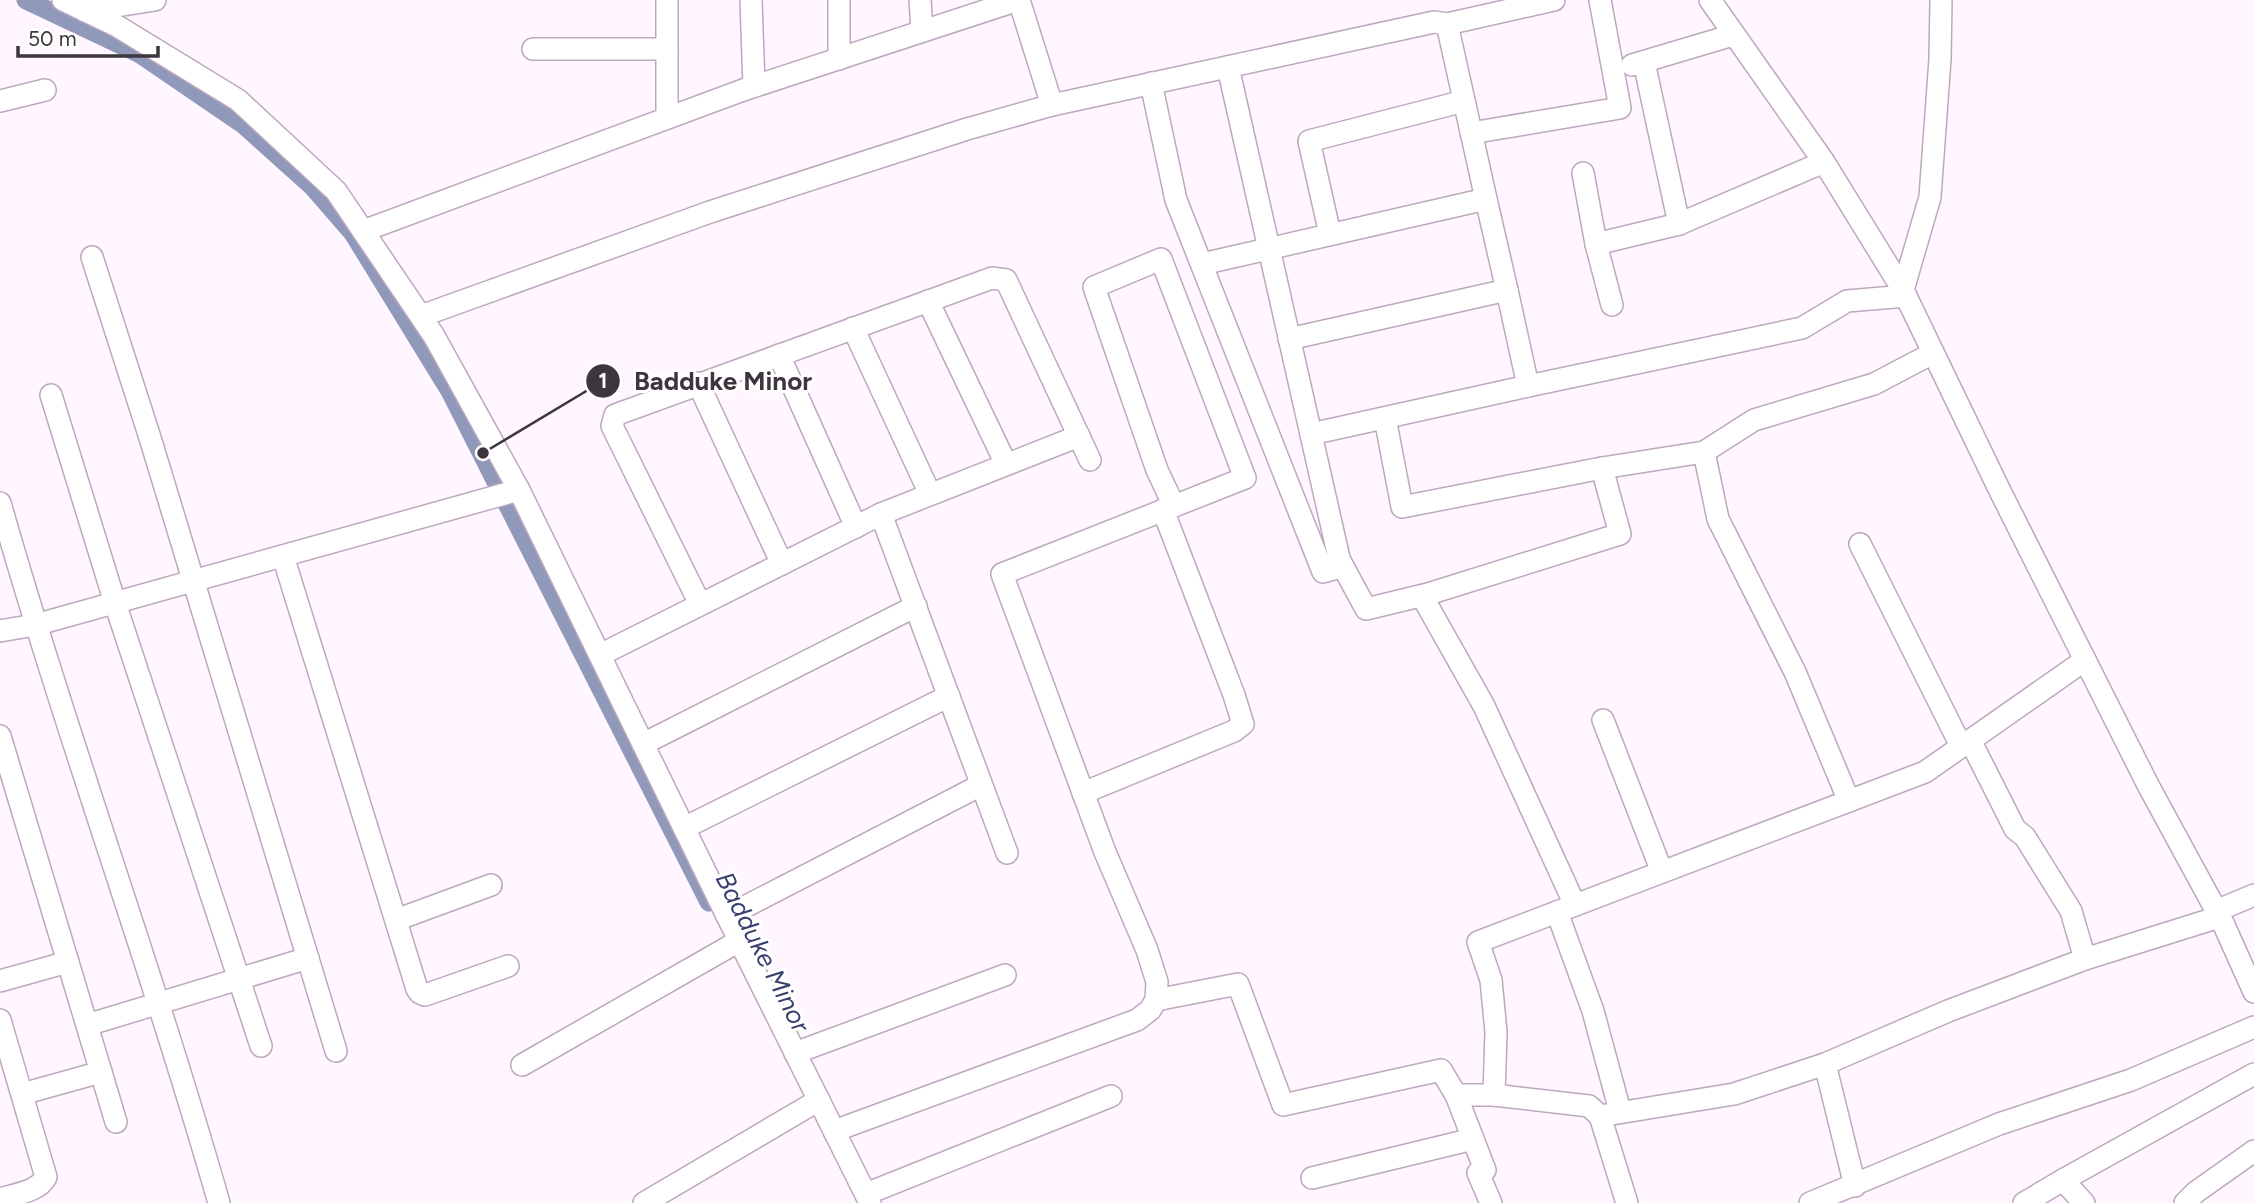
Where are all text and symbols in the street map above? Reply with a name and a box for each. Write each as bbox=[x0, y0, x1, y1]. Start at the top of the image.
scale bar bbox=[18, 14, 158, 58]
text: 50 m bbox=[28, 26, 77, 51]
callout: Badduke Minor bbox=[585, 357, 827, 404]
text: Badduke Minor bbox=[634, 365, 812, 397]
text: 1 bbox=[599, 368, 607, 393]
water label: Badduke Minor bbox=[709, 866, 818, 1039]

